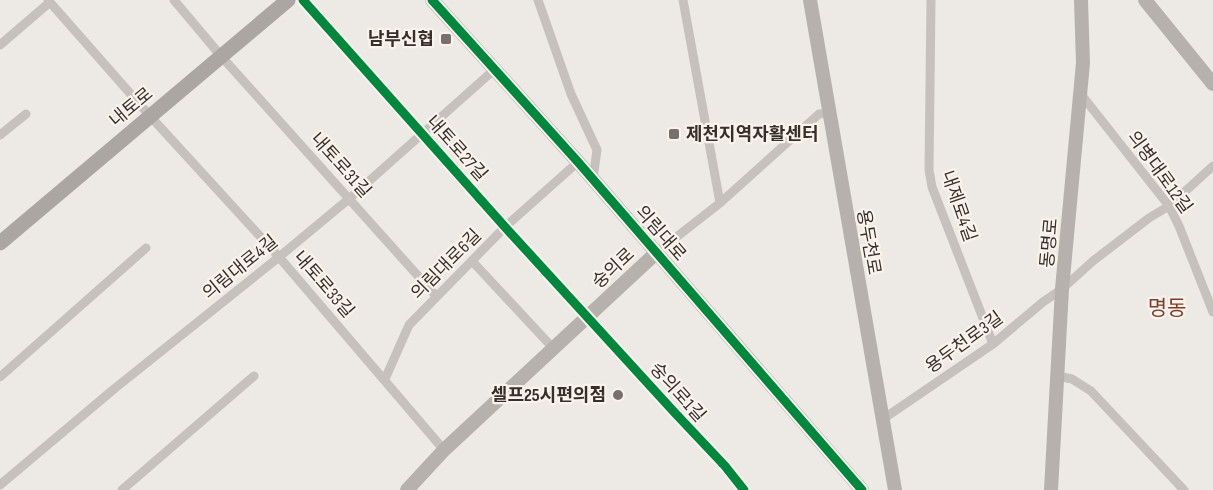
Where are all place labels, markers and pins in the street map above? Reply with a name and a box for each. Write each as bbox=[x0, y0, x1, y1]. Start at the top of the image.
place label: 남부신협 bbox=[368, 29, 434, 50]
marker: 남부신협 bbox=[439, 32, 453, 46]
place label: 제천지역자활센터 bbox=[686, 124, 818, 145]
marker: 제천지역자활센터 bbox=[667, 127, 681, 141]
place label: 셀프25시편의점 bbox=[491, 385, 606, 406]
marker: 셀프25시편의점 bbox=[611, 388, 625, 402]

